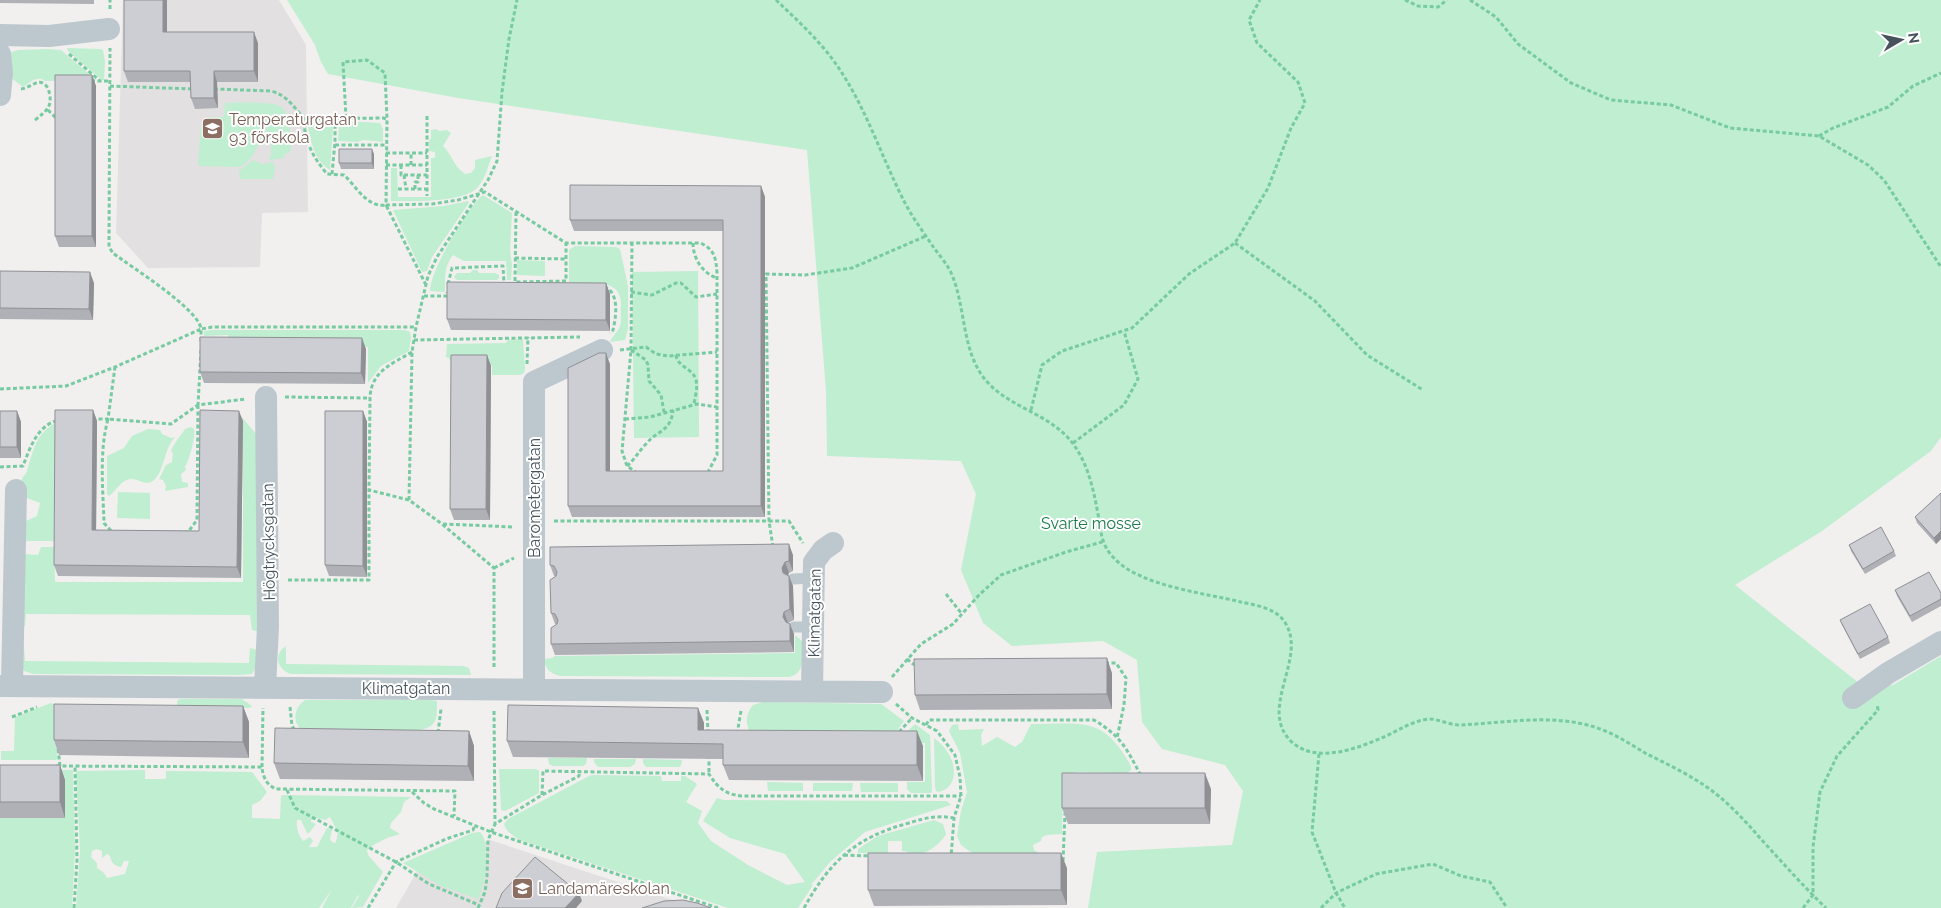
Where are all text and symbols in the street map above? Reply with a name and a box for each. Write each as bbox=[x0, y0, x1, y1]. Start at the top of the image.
north arrow bbox=[1876, 15, 1926, 65]
text: N bbox=[1905, 31, 1923, 44]
place label: Temperaturgatan 93 förskola bbox=[229, 110, 357, 147]
school or university icon: Temperaturgatan 93 förskola bbox=[201, 116, 225, 140]
street label: Barometergatan bbox=[525, 438, 544, 558]
street label: Högtrycksgatan bbox=[258, 483, 279, 601]
park label: Svarte mosse bbox=[1041, 514, 1141, 533]
street label: Klimatgatan bbox=[804, 569, 825, 658]
street label: Klimatgatan bbox=[362, 679, 450, 698]
school or university icon: Landamäreskolan bbox=[510, 876, 534, 900]
place label: Landamäreskolan bbox=[538, 879, 670, 898]

